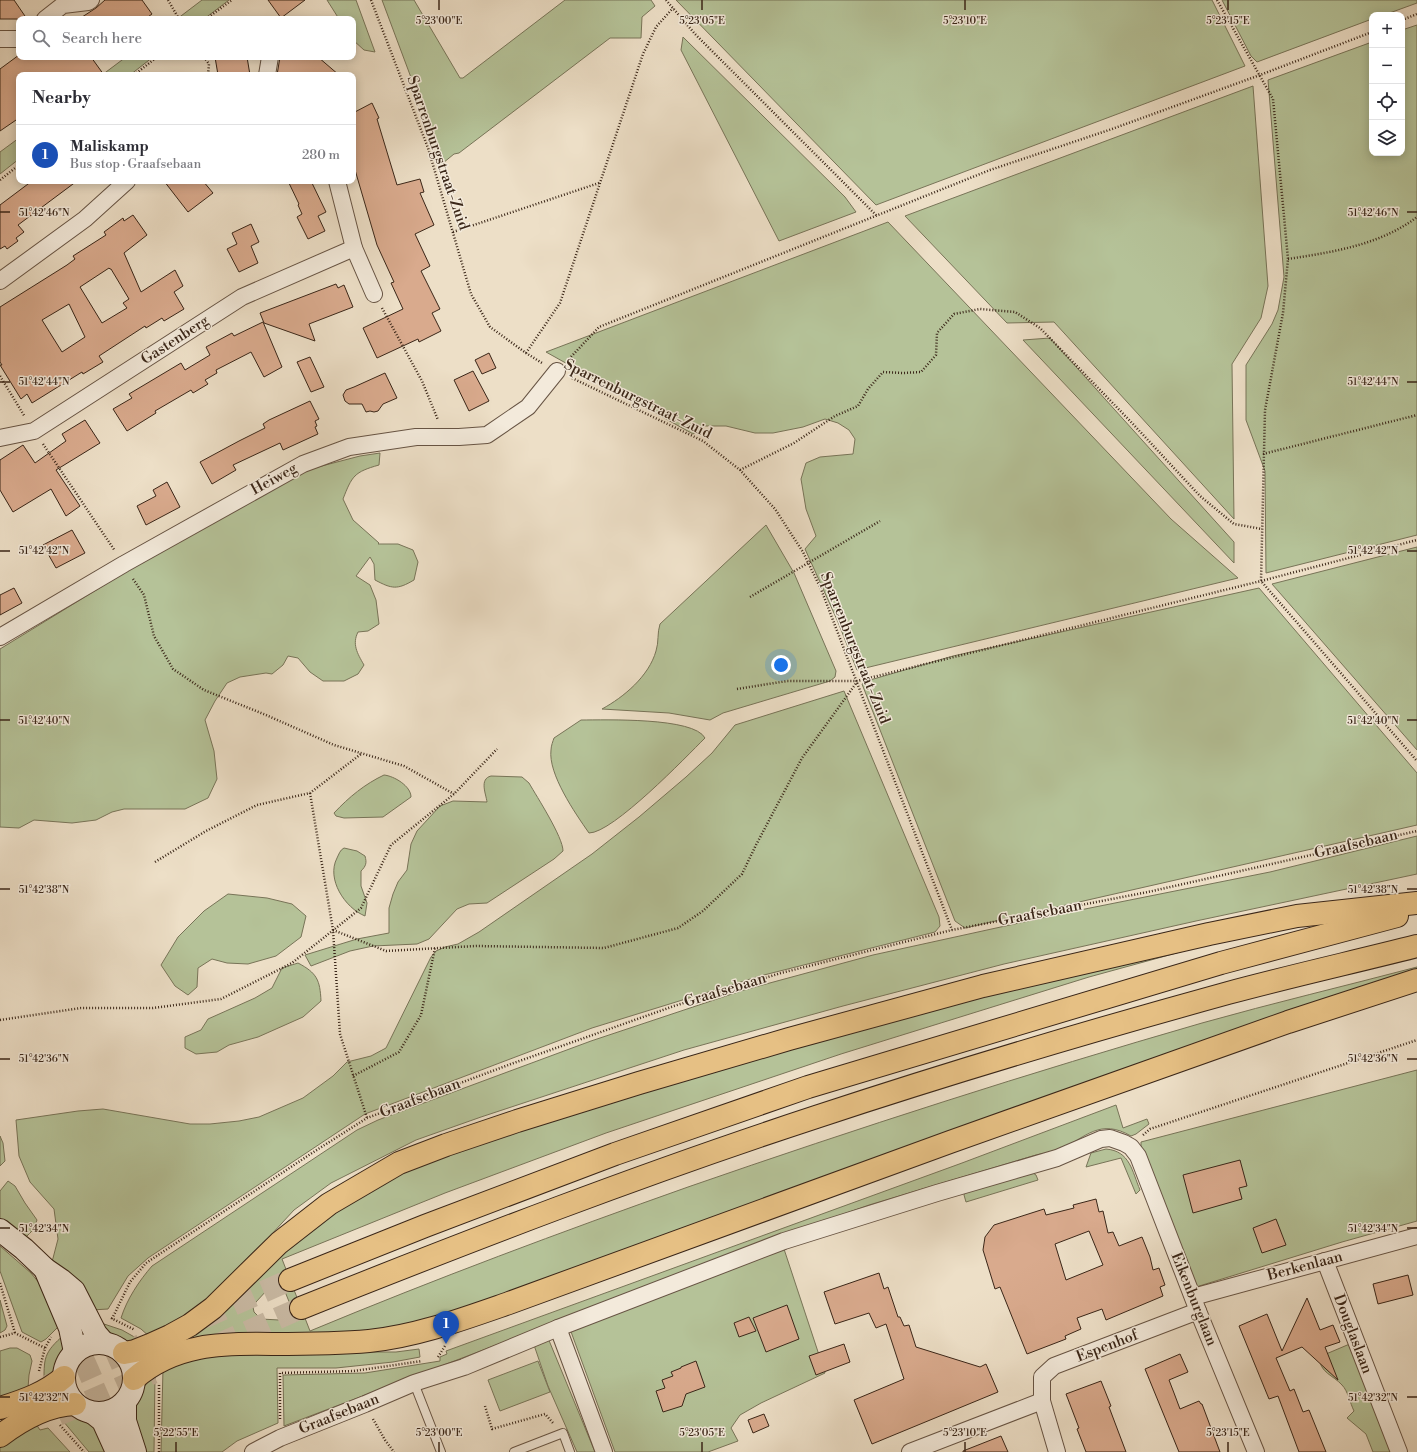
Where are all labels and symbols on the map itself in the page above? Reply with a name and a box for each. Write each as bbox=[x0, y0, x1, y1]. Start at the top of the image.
text: 5°23'00"E bbox=[416, 15, 462, 27]
text: 5°23'05"E bbox=[679, 15, 725, 27]
text: 5°23'10"E bbox=[943, 15, 987, 27]
text: 5°23'15"E bbox=[1206, 15, 1250, 27]
street label: Sparrenburgstraat-Zuid bbox=[403, 73, 474, 233]
text: 51°42'46"N bbox=[19, 207, 70, 219]
text: 51°42'46"N bbox=[1348, 207, 1399, 219]
street label: Gastenberg bbox=[137, 311, 213, 369]
street label: Sparrenburgstraat-Zuid bbox=[561, 355, 716, 443]
text: 51°42'44"N bbox=[19, 376, 70, 388]
text: 51°42'44"N bbox=[1348, 376, 1399, 388]
street label: Heiweg bbox=[247, 458, 301, 499]
text: 51°42'42"N bbox=[19, 545, 70, 557]
text: 51°42'42"N bbox=[1348, 545, 1399, 557]
street label: Sparrenburgstraat-Zuid bbox=[816, 569, 894, 727]
your location bbox=[771, 655, 791, 675]
text: 51°42'40"N bbox=[18, 715, 70, 727]
text: 51°42'40"N bbox=[1347, 715, 1399, 727]
street label: Graafsebaan bbox=[1312, 825, 1400, 863]
text: 51°42'38"N bbox=[19, 884, 70, 896]
text: 51°42'38"N bbox=[1348, 884, 1399, 896]
street label: Graafsebaan bbox=[996, 896, 1084, 930]
street label: Graafsebaan bbox=[682, 968, 768, 1012]
text: 51°42'36"N bbox=[19, 1053, 70, 1065]
text: 51°42'36"N bbox=[1348, 1053, 1399, 1065]
street label: Graafsebaan bbox=[377, 1074, 463, 1122]
text: 51°42'34"N bbox=[19, 1223, 70, 1235]
text: 51°42'34"N bbox=[1348, 1223, 1399, 1235]
street label: Berkenlaan bbox=[1264, 1247, 1345, 1285]
street label: Eikenburglaan bbox=[1167, 1249, 1221, 1349]
street label: Douglaslaan bbox=[1329, 1292, 1377, 1376]
pin: 1 bbox=[433, 1311, 459, 1344]
street label: Espenhof bbox=[1073, 1325, 1141, 1366]
street label: Graafsebaan bbox=[296, 1389, 382, 1439]
text: 51°42'32"N bbox=[19, 1392, 70, 1404]
text: 51°42'32"N bbox=[1348, 1392, 1399, 1404]
text: 5°22'55"E bbox=[154, 1427, 198, 1439]
text: 5°23'00"E bbox=[416, 1427, 462, 1439]
text: 5°23'05"E bbox=[679, 1427, 725, 1439]
text: 5°23'10"E bbox=[943, 1427, 987, 1439]
text: 5°23'15"E bbox=[1206, 1427, 1250, 1439]

